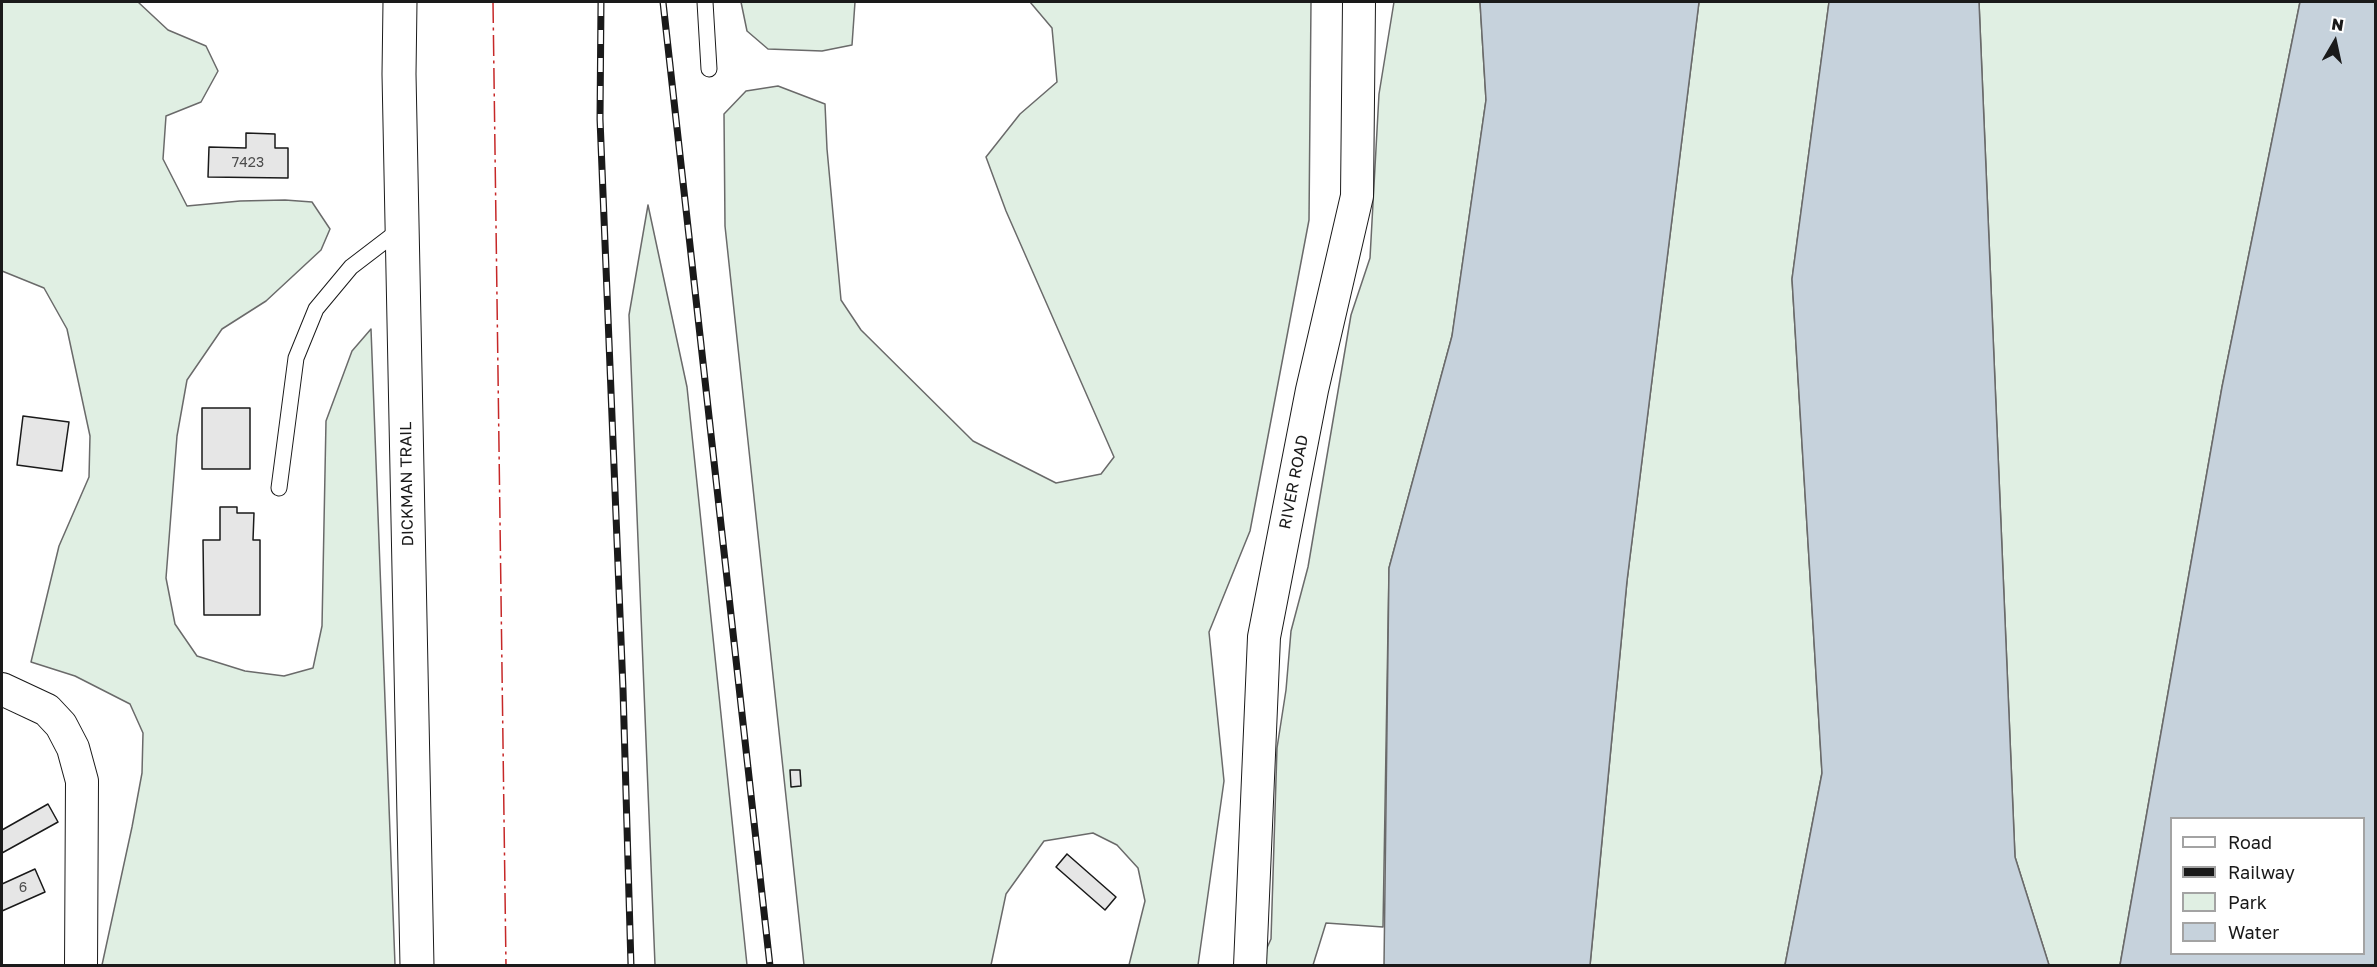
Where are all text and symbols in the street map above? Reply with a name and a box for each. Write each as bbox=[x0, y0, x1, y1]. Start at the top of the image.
north arrow bbox=[2305, 12, 2365, 72]
text: N bbox=[2330, 13, 2345, 35]
house number: 7423 bbox=[232, 155, 264, 171]
street label: DICKMAN TRAIL bbox=[396, 422, 418, 546]
street label: RIVER ROAD bbox=[1275, 433, 1313, 531]
legend bbox=[2170, 817, 2365, 955]
text: Road bbox=[2228, 831, 2272, 853]
text: Railway bbox=[2228, 861, 2295, 883]
house number: 6 bbox=[19, 880, 27, 896]
text: Park bbox=[2228, 891, 2267, 913]
text: Water bbox=[2228, 921, 2279, 943]

